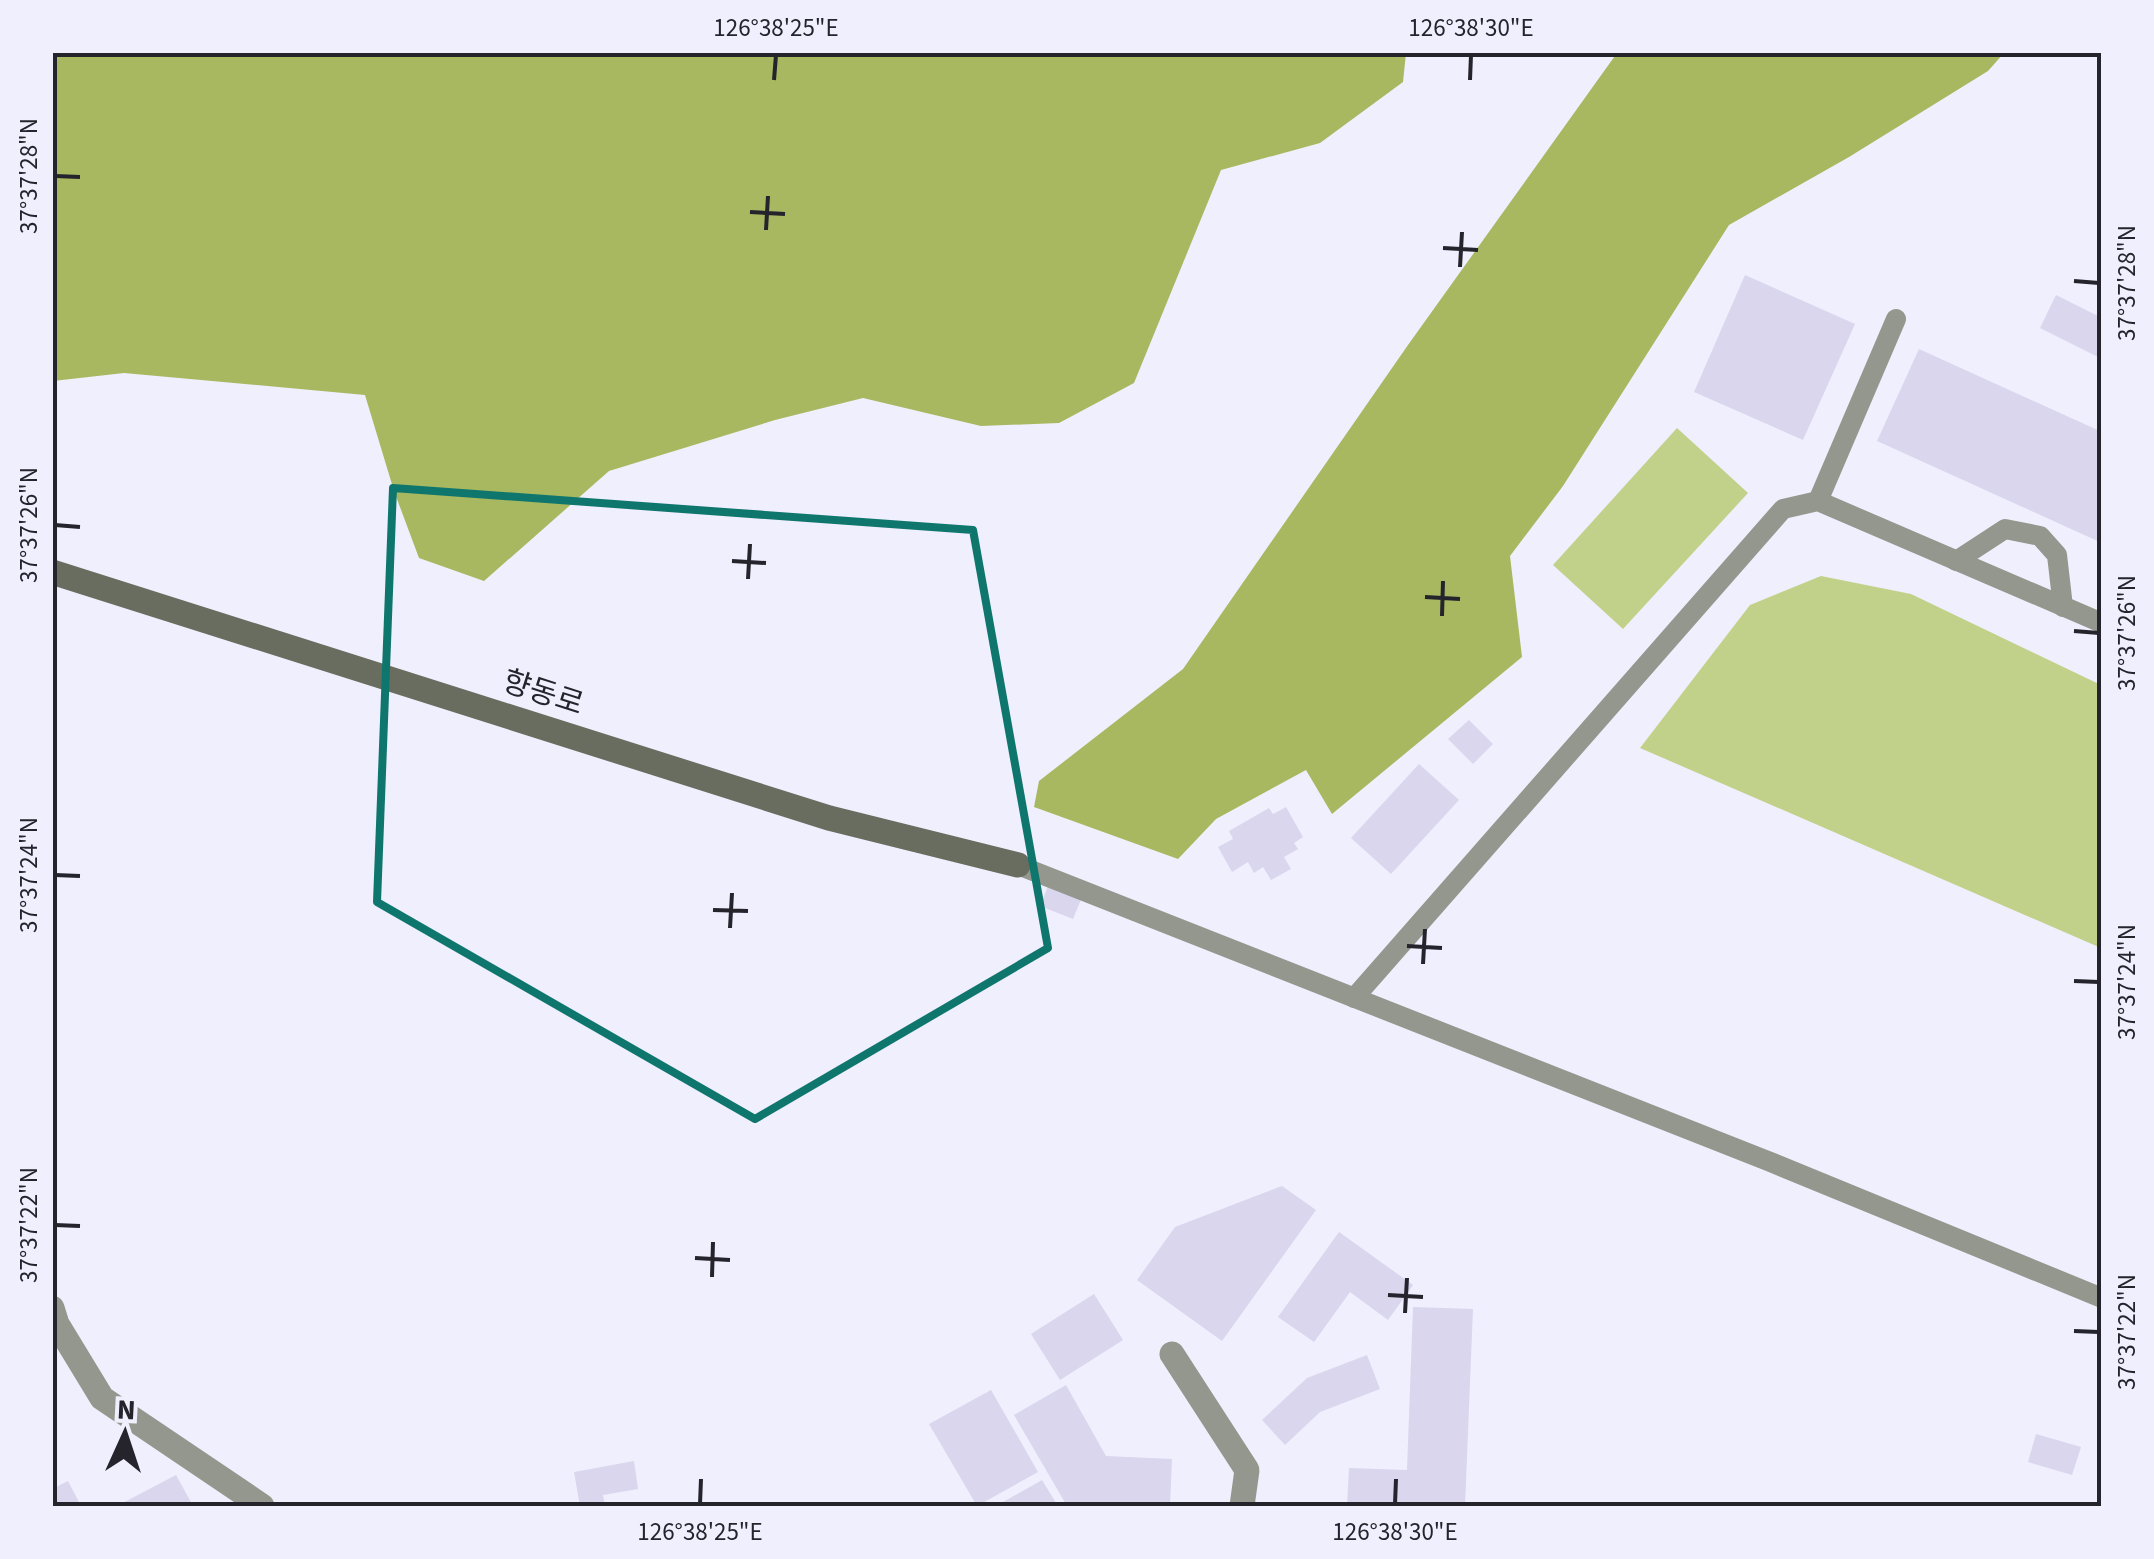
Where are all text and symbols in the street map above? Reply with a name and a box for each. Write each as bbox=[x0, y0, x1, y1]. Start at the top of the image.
text: 126°38'25"E bbox=[713, 10, 839, 46]
text: 126°38'30"E bbox=[1408, 10, 1534, 46]
text: 37°37'28"N bbox=[11, 118, 47, 234]
text: 37°37'28"N bbox=[2109, 225, 2145, 341]
text: 37°37'26"N bbox=[11, 467, 47, 583]
text: 37°37'26"N bbox=[2109, 575, 2145, 691]
street label: 향동로 bbox=[497, 660, 589, 726]
text: 37°37'24"N bbox=[11, 817, 47, 933]
text: 37°37'24"N bbox=[2109, 924, 2145, 1040]
text: 37°37'22"N bbox=[11, 1167, 47, 1283]
text: 37°37'22"N bbox=[2109, 1274, 2145, 1390]
north arrow bbox=[75, 1384, 175, 1484]
text: N bbox=[116, 1390, 137, 1430]
text: 126°38'25"E bbox=[637, 1514, 763, 1550]
text: 126°38'30"E bbox=[1332, 1514, 1458, 1550]

